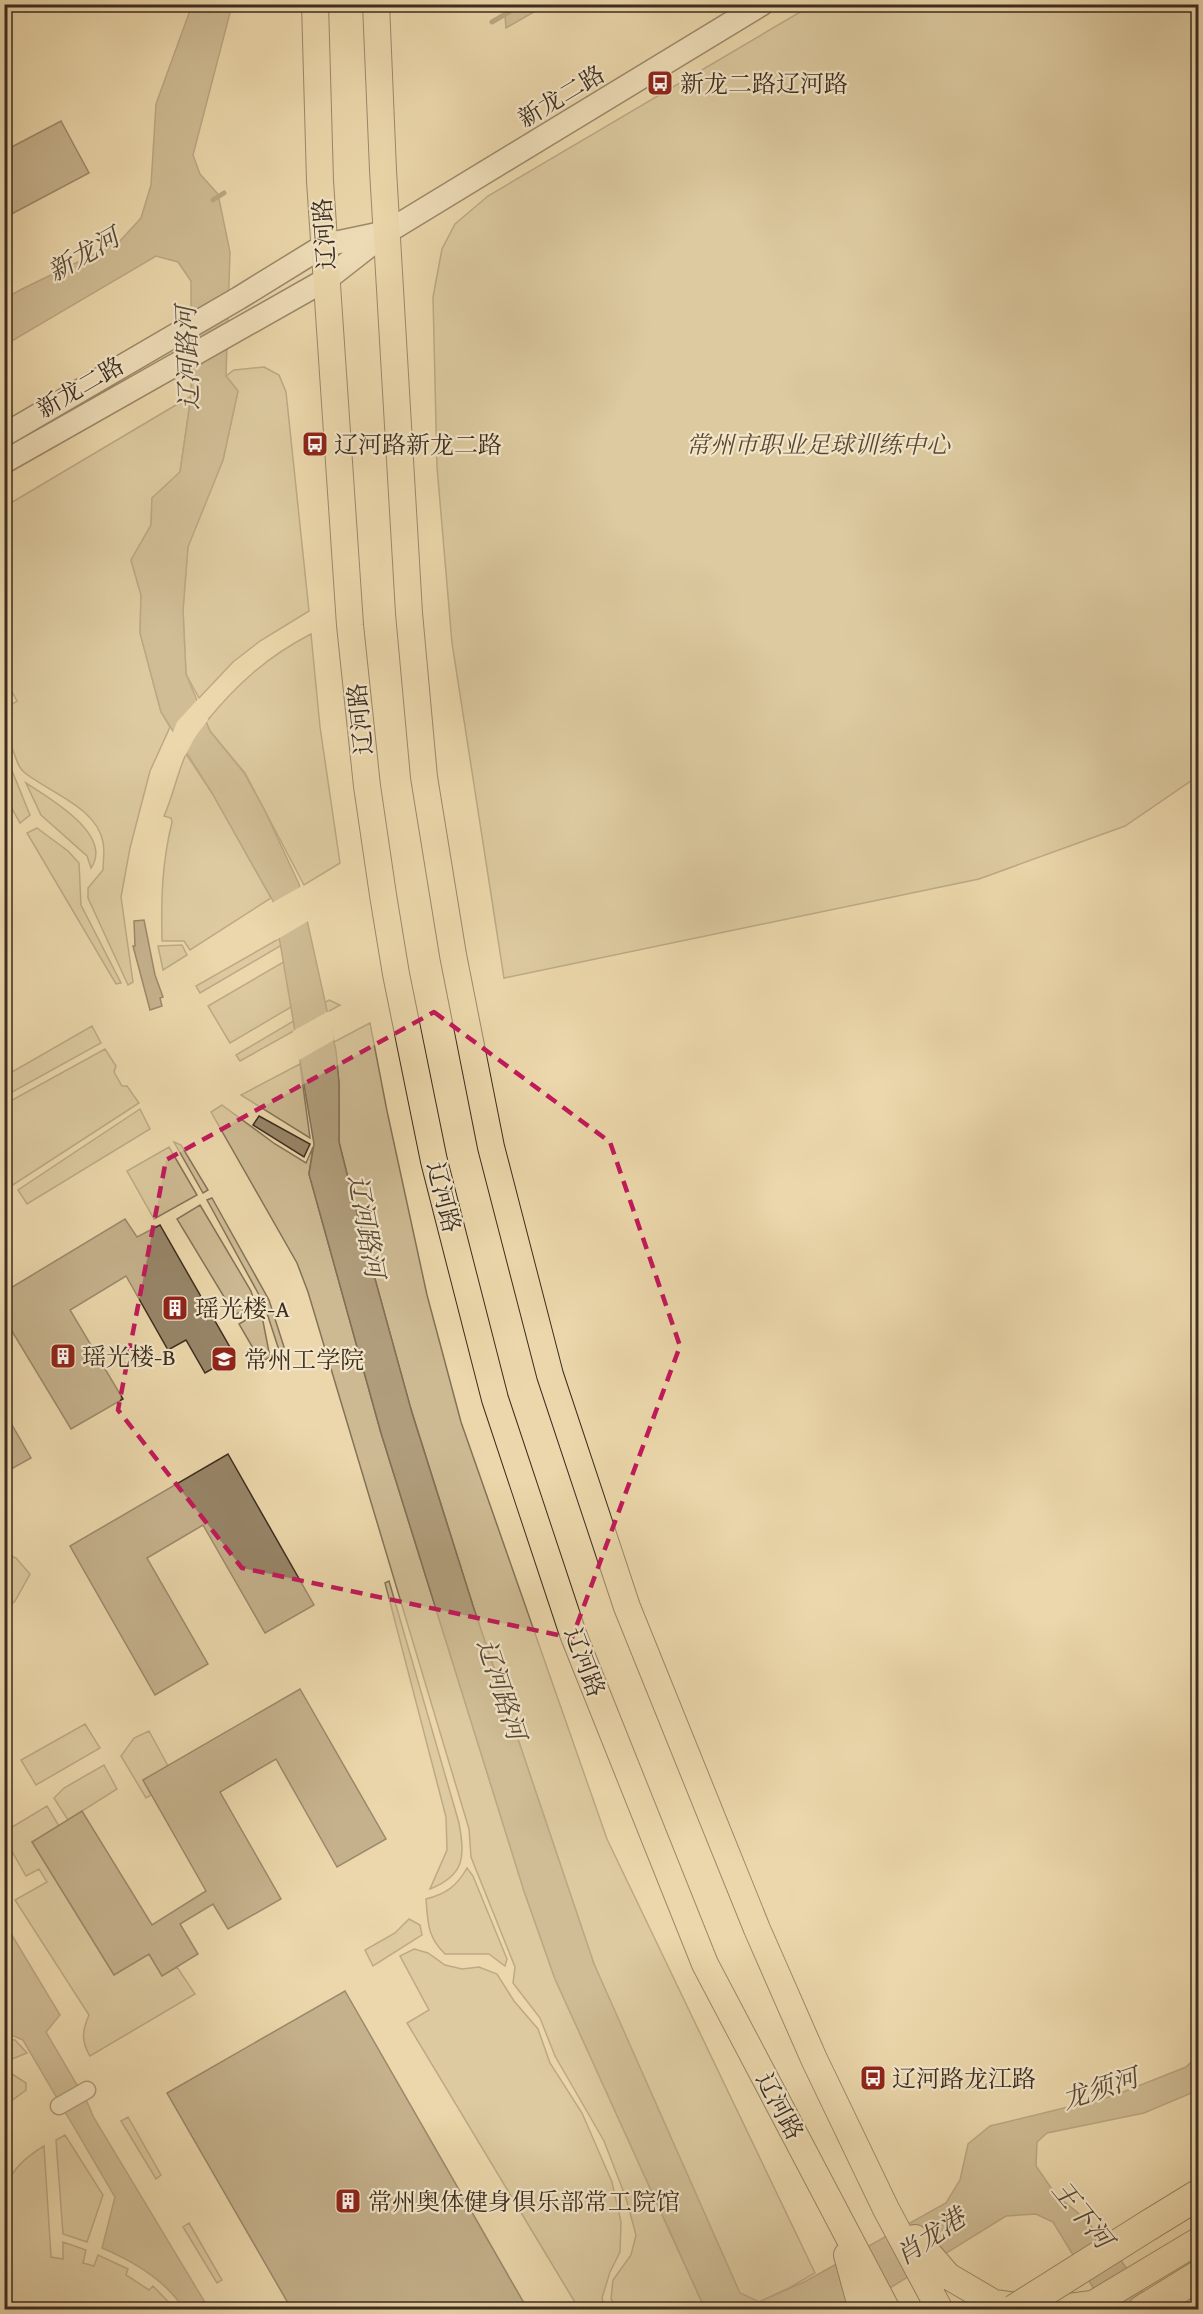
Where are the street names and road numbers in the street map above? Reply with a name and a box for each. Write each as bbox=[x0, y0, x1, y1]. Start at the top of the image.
street label: 新龙二路 bbox=[511, 56, 611, 136]
street label: 辽河路 bbox=[304, 197, 344, 271]
street label: 新龙二路 bbox=[30, 348, 130, 426]
street label: 辽河路 bbox=[339, 681, 381, 757]
street label: 辽河路 bbox=[418, 1158, 470, 1236]
street label: 辽河路 bbox=[556, 1622, 614, 1702]
street label: 辽河路 bbox=[748, 2066, 812, 2146]

